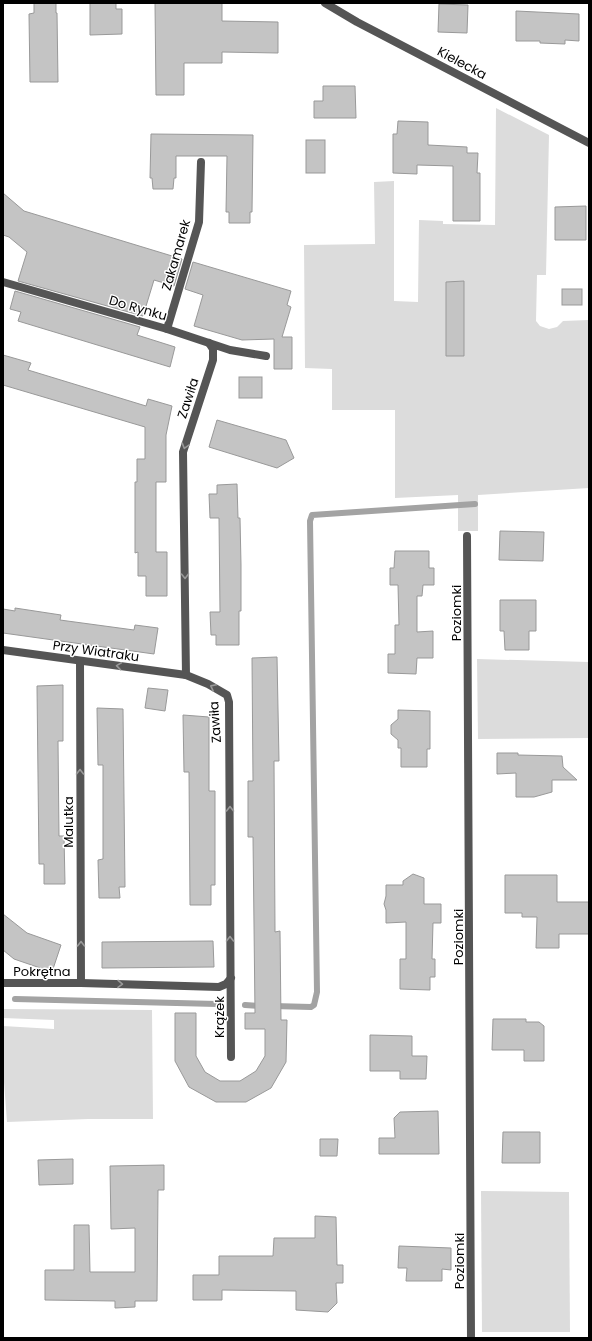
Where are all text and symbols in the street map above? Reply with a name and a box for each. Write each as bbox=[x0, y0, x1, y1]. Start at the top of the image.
street label: Kielecka bbox=[434, 42, 490, 84]
street label: Zakamarek bbox=[157, 217, 195, 293]
street label: Do Rynku bbox=[107, 291, 169, 325]
street label: Zawiła bbox=[173, 375, 203, 421]
one-way arrow bbox=[181, 442, 190, 449]
one-way arrow bbox=[181, 573, 189, 579]
street label: Poziomki bbox=[447, 585, 466, 641]
street label: Przy Wiatraku bbox=[52, 636, 140, 666]
one-way arrow bbox=[116, 662, 122, 671]
one-way arrow bbox=[210, 684, 218, 691]
street label: Zawiła bbox=[204, 701, 226, 743]
one-way arrow bbox=[76, 769, 84, 775]
street label: Malutka bbox=[59, 796, 78, 848]
one-way arrow bbox=[226, 806, 234, 812]
street label: Poziomki bbox=[449, 909, 468, 965]
one-way arrow bbox=[226, 936, 235, 942]
one-way arrow bbox=[77, 941, 85, 947]
street label: Pokrętna bbox=[13, 962, 71, 981]
one-way arrow bbox=[117, 980, 123, 989]
street label: Krążek bbox=[210, 996, 229, 1038]
street label: Poziomki bbox=[450, 1233, 469, 1289]

